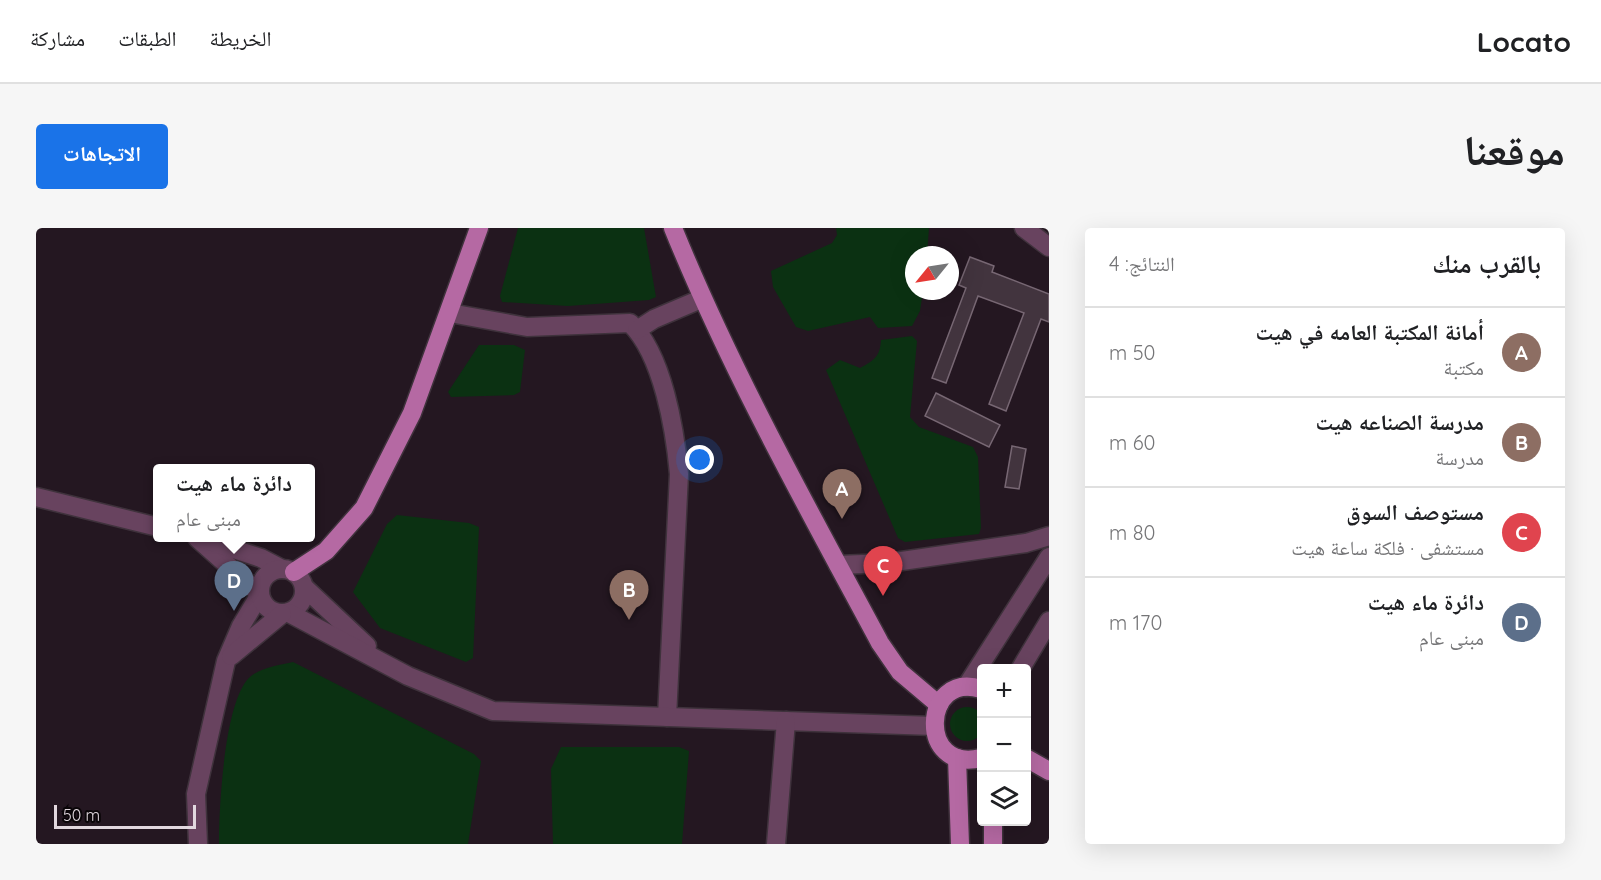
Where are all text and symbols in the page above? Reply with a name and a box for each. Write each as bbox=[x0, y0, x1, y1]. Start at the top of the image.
text: Locato bbox=[1477, 24, 1571, 59]
text: مشاركة bbox=[30, 25, 85, 51]
text: الطبقات bbox=[118, 25, 177, 51]
text: الخريطة bbox=[210, 25, 271, 51]
text: موقعنا bbox=[1464, 123, 1565, 176]
button: الاتجاهات bbox=[36, 124, 168, 189]
north arrow bbox=[905, 246, 959, 300]
text: بالقرب منك bbox=[1432, 247, 1541, 280]
text: النتائج: 4 bbox=[1109, 251, 1175, 276]
text: أمانة المكتبة العامه في هيت bbox=[1255, 318, 1484, 346]
text: 50 m bbox=[1109, 340, 1156, 365]
text: A bbox=[1515, 340, 1528, 365]
text: مكتبة bbox=[1444, 355, 1484, 380]
text: مدرسة الصناعه هيت bbox=[1315, 408, 1484, 436]
text: 60 m bbox=[1109, 430, 1155, 455]
text: B bbox=[1515, 430, 1528, 455]
your location bbox=[685, 445, 714, 474]
text: مدرسة bbox=[1435, 445, 1484, 470]
popup bbox=[153, 464, 315, 542]
text: دائرة ماء هيت bbox=[176, 469, 292, 497]
pin: A bbox=[822, 470, 862, 519]
text: مستوصف السوق bbox=[1346, 498, 1484, 526]
text: مبنى عام bbox=[176, 506, 241, 531]
text: 80 m bbox=[1109, 520, 1155, 545]
text: C bbox=[1515, 520, 1528, 545]
text: مستشفى · فلكة ساعة هيت bbox=[1291, 535, 1484, 560]
pin: C bbox=[864, 546, 902, 596]
pin: D bbox=[214, 562, 254, 611]
pin: B bbox=[610, 570, 648, 620]
text: دائرة ماء هيت bbox=[1368, 588, 1484, 616]
text: 170 m bbox=[1109, 610, 1162, 635]
text: D bbox=[1514, 610, 1529, 635]
text: مبنى عام bbox=[1419, 625, 1484, 650]
map controls bbox=[977, 664, 1031, 826]
button: + bbox=[977, 664, 1031, 718]
button: − bbox=[977, 718, 1031, 772]
button: layers bbox=[977, 772, 1031, 826]
scale bar bbox=[54, 802, 196, 830]
text: 50 m bbox=[63, 805, 100, 825]

